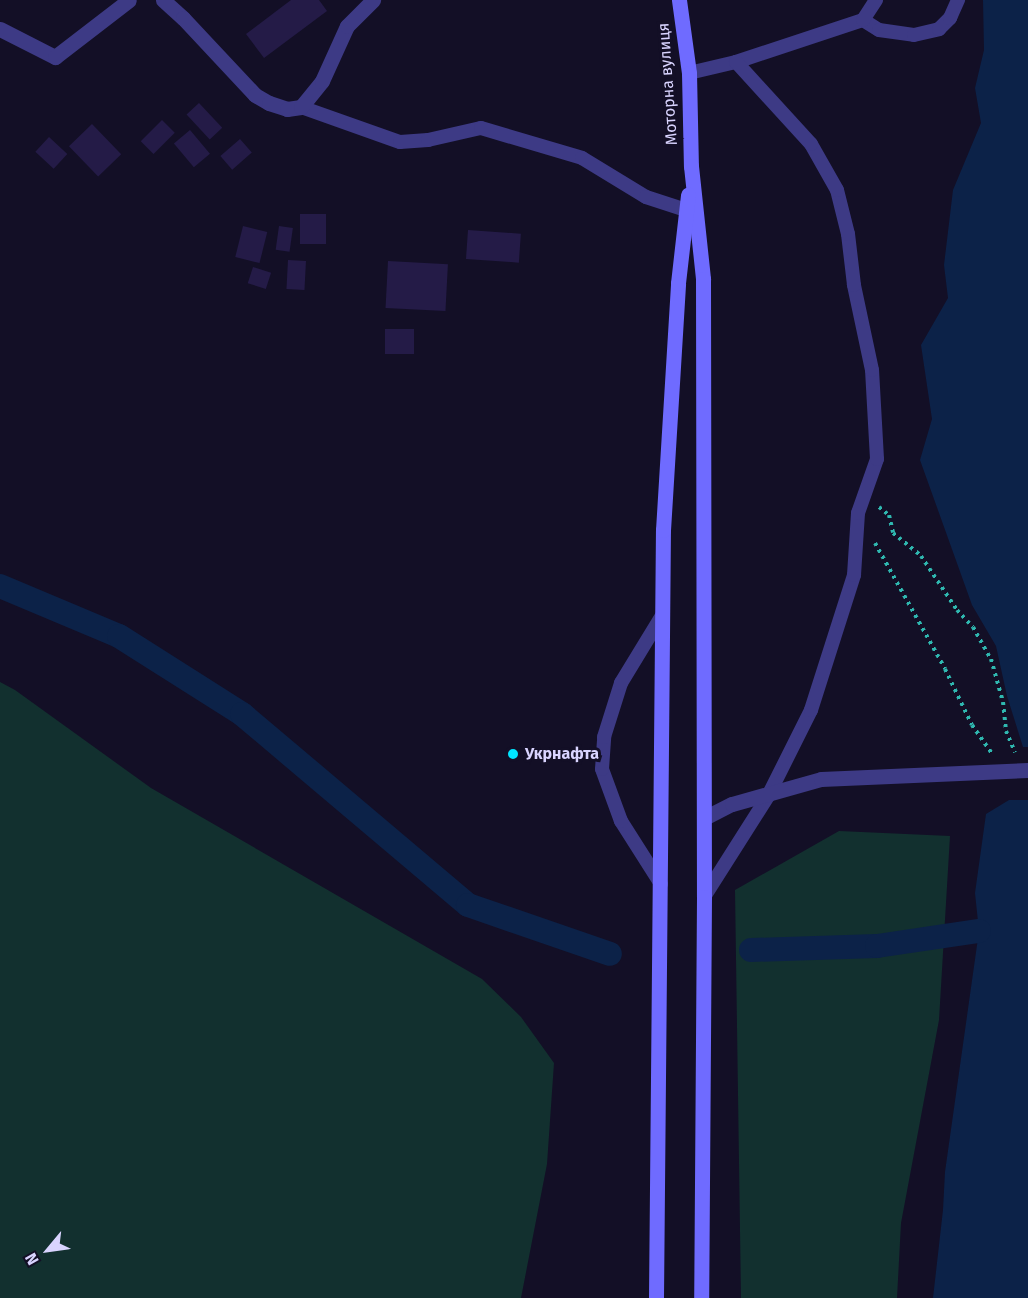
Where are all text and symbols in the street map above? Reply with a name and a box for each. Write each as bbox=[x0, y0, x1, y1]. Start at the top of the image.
street label: Моторна вулиця bbox=[654, 22, 682, 146]
place label: Укрнафта bbox=[525, 744, 599, 764]
marker: Укрнафта bbox=[506, 747, 520, 761]
north arrow bbox=[18, 1220, 78, 1280]
text: N bbox=[21, 1250, 43, 1268]

